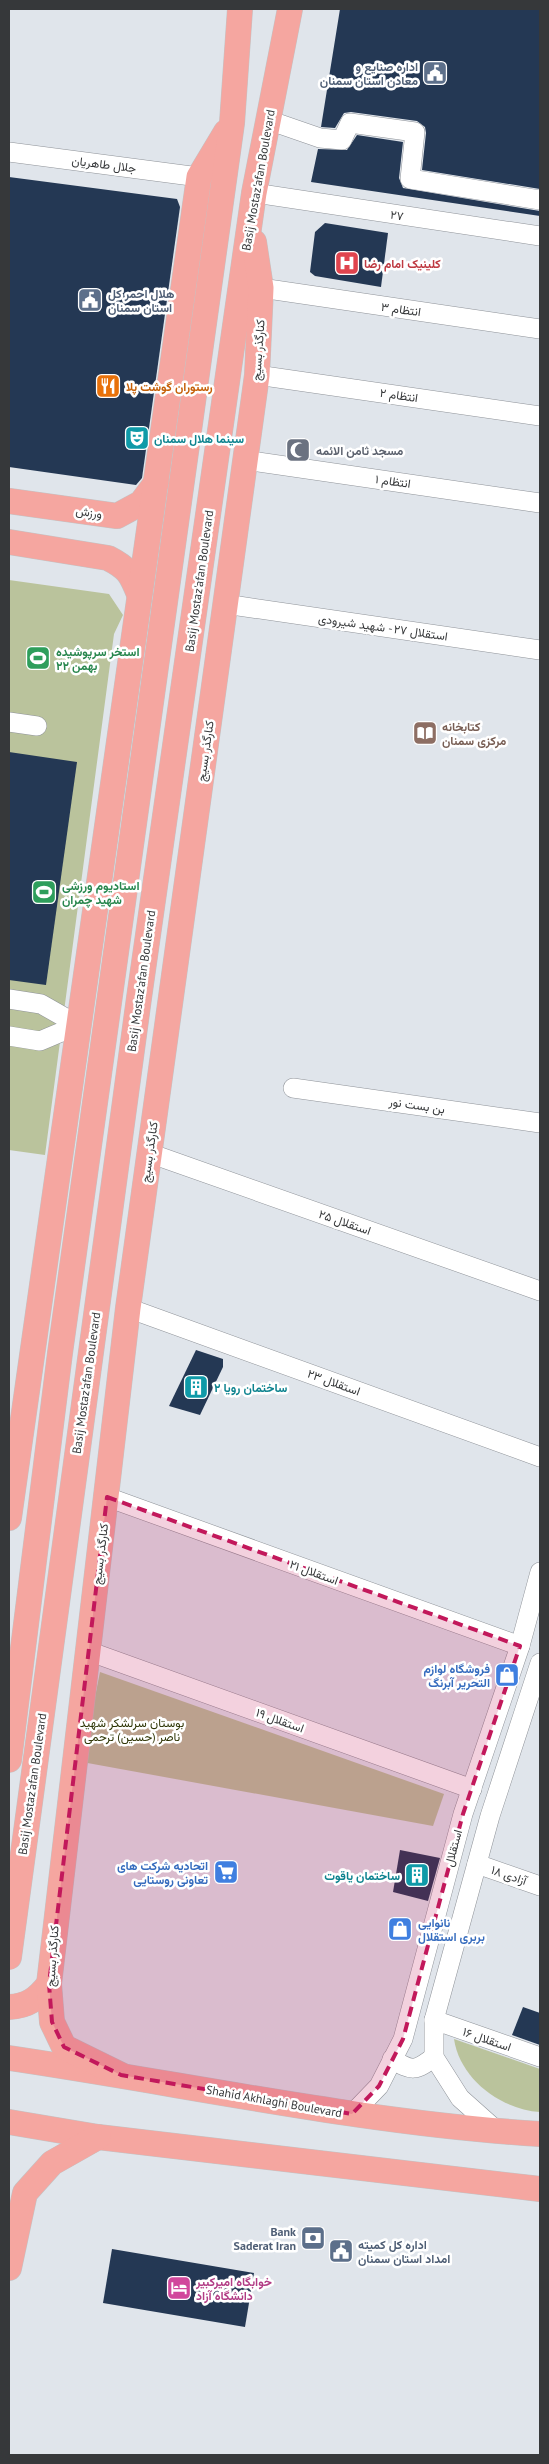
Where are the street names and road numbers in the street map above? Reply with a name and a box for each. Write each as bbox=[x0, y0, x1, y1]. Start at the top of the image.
street label: Basij Mostaz'afan Boulevard bbox=[238, 108, 278, 252]
street label: جلال طاهریان bbox=[71, 153, 137, 176]
street label: ۲۷ bbox=[389, 207, 405, 223]
street label: انتظام ۳ bbox=[380, 299, 422, 320]
street label: کنارگذر بسیج bbox=[248, 319, 270, 381]
street label: انتظام ۲ bbox=[379, 385, 419, 406]
street label: انتظام ۱ bbox=[374, 471, 412, 492]
street label: ورزش bbox=[75, 503, 103, 522]
street label: Basij Mostaz'afan Boulevard bbox=[182, 509, 216, 653]
street label: استقلال ۲۷ - شهید شیرودی bbox=[317, 610, 449, 645]
street label: کنارگذر بسیج bbox=[193, 720, 219, 783]
street label: Basij Mostaz'afan Boulevard bbox=[124, 909, 158, 1053]
street label: بن بست نور bbox=[387, 1094, 446, 1117]
street label: کنارگذر بسیج bbox=[137, 1121, 163, 1184]
street label: استقلال ۲۵ bbox=[317, 1206, 373, 1239]
street label: Basij Mostaz'afan Boulevard bbox=[69, 1311, 103, 1455]
street label: استقلال ۲۳ bbox=[305, 1366, 362, 1399]
street label: کنارگذر بسیج bbox=[89, 1523, 113, 1586]
street label: استقلال ۲۱ bbox=[287, 1556, 340, 1589]
street label: استقلال ۱۹ bbox=[254, 1704, 306, 1737]
street label: Basij Mostaz'afan Boulevard bbox=[15, 1712, 49, 1856]
street label: استقلال bbox=[441, 1828, 466, 1868]
street label: آزادی ۱۸ bbox=[489, 1862, 530, 1889]
street label: کنارگذر بسیج bbox=[42, 1925, 64, 1987]
street label: استقلال ۱۶ bbox=[460, 2024, 513, 2055]
street label: Shahid Akhlaghi Boulevard bbox=[205, 2082, 343, 2120]

